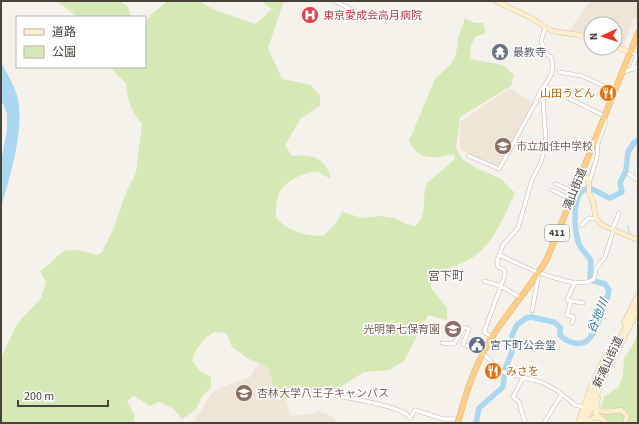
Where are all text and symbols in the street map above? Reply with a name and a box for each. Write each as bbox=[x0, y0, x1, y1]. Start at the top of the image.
hospital icon: 東京愛成会高月病院 bbox=[300, 5, 320, 25]
place label: 東京愛成会高月病院 bbox=[323, 8, 422, 23]
legend bbox=[16, 16, 146, 68]
north arrow bbox=[583, 16, 623, 56]
text: 道路 bbox=[52, 24, 76, 41]
text: N bbox=[586, 32, 601, 41]
temple icon: 最教寺 bbox=[490, 42, 510, 62]
text: 公園 bbox=[52, 44, 76, 61]
place label: 最教寺 bbox=[513, 45, 546, 60]
restaurant icon: 山田うどん bbox=[598, 83, 618, 103]
place label: 山田うどん bbox=[540, 86, 595, 101]
school or university icon: 市立加住中学校 bbox=[493, 136, 513, 156]
place label: 市立加住中学校 bbox=[516, 139, 593, 154]
street label: 滝山街道 bbox=[560, 166, 590, 212]
road number: 411 bbox=[545, 225, 569, 241]
district label: 宮下町 bbox=[428, 268, 464, 285]
water label: 谷地川 bbox=[583, 294, 614, 336]
school or university icon: 光明第七保育園 bbox=[443, 319, 463, 339]
place label: 光明第七保育園 bbox=[363, 322, 440, 337]
street label: 新滝山街道 bbox=[590, 334, 626, 390]
public building icon: 宮下町公会堂 bbox=[467, 335, 487, 355]
place label: 宮下町公会堂 bbox=[490, 338, 556, 353]
restaurant icon: みさを bbox=[483, 361, 503, 381]
place label: みさを bbox=[506, 364, 539, 379]
scale bar bbox=[18, 382, 108, 408]
school or university icon: 杏林大学八王子キャンパス bbox=[234, 383, 254, 403]
place label: 杏林大学八王子キャンパス bbox=[257, 386, 389, 401]
text: 200 m bbox=[24, 388, 54, 405]

